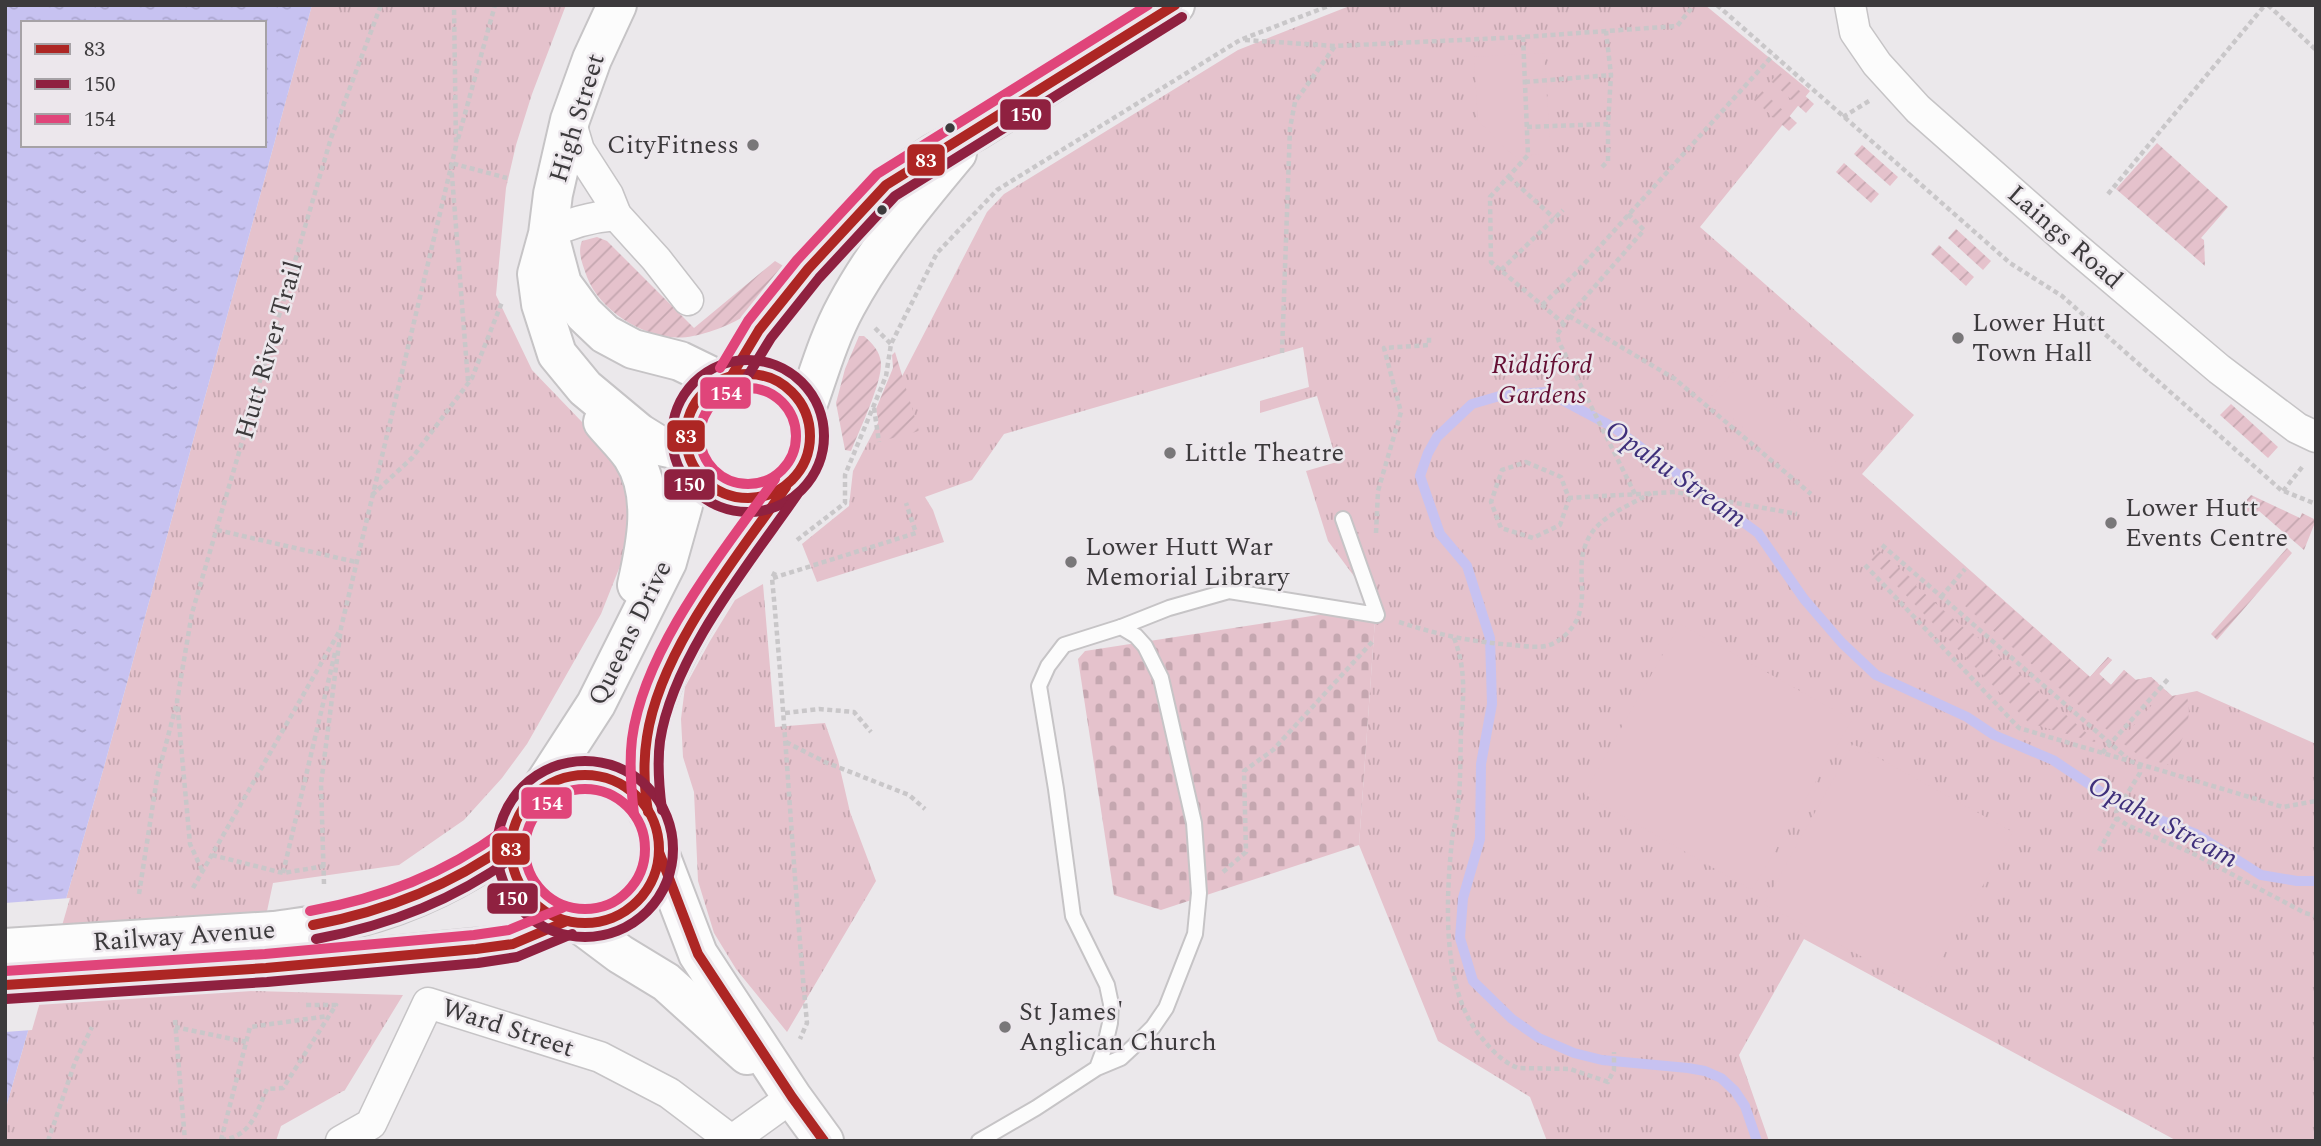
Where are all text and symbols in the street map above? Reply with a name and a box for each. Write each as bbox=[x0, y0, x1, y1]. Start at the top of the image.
legend bbox=[21, 21, 266, 147]
text: 83 bbox=[84, 34, 105, 66]
street label: High Street bbox=[538, 49, 616, 187]
text: 150 bbox=[84, 69, 116, 101]
line badge: 150 bbox=[999, 98, 1052, 131]
text: 150 bbox=[1010, 101, 1042, 130]
text: 154 bbox=[84, 104, 116, 136]
unlabelled marker bbox=[943, 121, 957, 135]
place label: CityFitness bbox=[607, 125, 739, 165]
marker: CityFitness bbox=[745, 137, 761, 153]
line badge: 83 bbox=[906, 143, 946, 177]
text: 83 bbox=[915, 147, 937, 176]
street label: Laings Road bbox=[1998, 175, 2132, 299]
unlabelled marker bbox=[875, 203, 889, 217]
street label: Hutt River Trail bbox=[224, 256, 314, 444]
place label: Lower Hutt Town Hall bbox=[1972, 303, 2106, 373]
marker: Lower Hutt Town Hall bbox=[1950, 330, 1966, 346]
park label: Riddiford Gardens bbox=[1492, 345, 1592, 415]
line badge: 154 bbox=[699, 376, 752, 410]
text: 154 bbox=[710, 380, 742, 409]
water label: Opahu Stream bbox=[1596, 409, 1756, 539]
line badge: 83 bbox=[666, 419, 706, 453]
text: 83 bbox=[675, 423, 697, 452]
place label: Little Theatre bbox=[1184, 433, 1344, 473]
marker: Little Theatre bbox=[1162, 445, 1178, 461]
line badge: 150 bbox=[663, 468, 716, 501]
text: 150 bbox=[673, 471, 705, 500]
place label: Lower Hutt Events Centre bbox=[2125, 488, 2288, 558]
marker: Lower Hutt Events Centre bbox=[2103, 515, 2119, 531]
place label: Lower Hutt War Memorial Library bbox=[1085, 527, 1291, 597]
street label: Queens Drive bbox=[578, 554, 682, 712]
marker: Lower Hutt War Memorial Library bbox=[1063, 554, 1079, 570]
water label: Opahu Stream bbox=[2080, 764, 2246, 880]
line badge: 154 bbox=[520, 786, 573, 820]
text: 154 bbox=[531, 790, 563, 819]
line badge: 83 bbox=[491, 832, 531, 866]
text: 83 bbox=[500, 836, 522, 865]
line badge: 150 bbox=[486, 882, 539, 915]
text: 150 bbox=[496, 885, 528, 914]
street label: Railway Avenue bbox=[91, 910, 277, 962]
street label: Ward Street bbox=[437, 988, 579, 1068]
place label: St James' Anglican Church bbox=[1019, 992, 1217, 1062]
marker: St James' Anglican Church bbox=[997, 1019, 1013, 1035]

